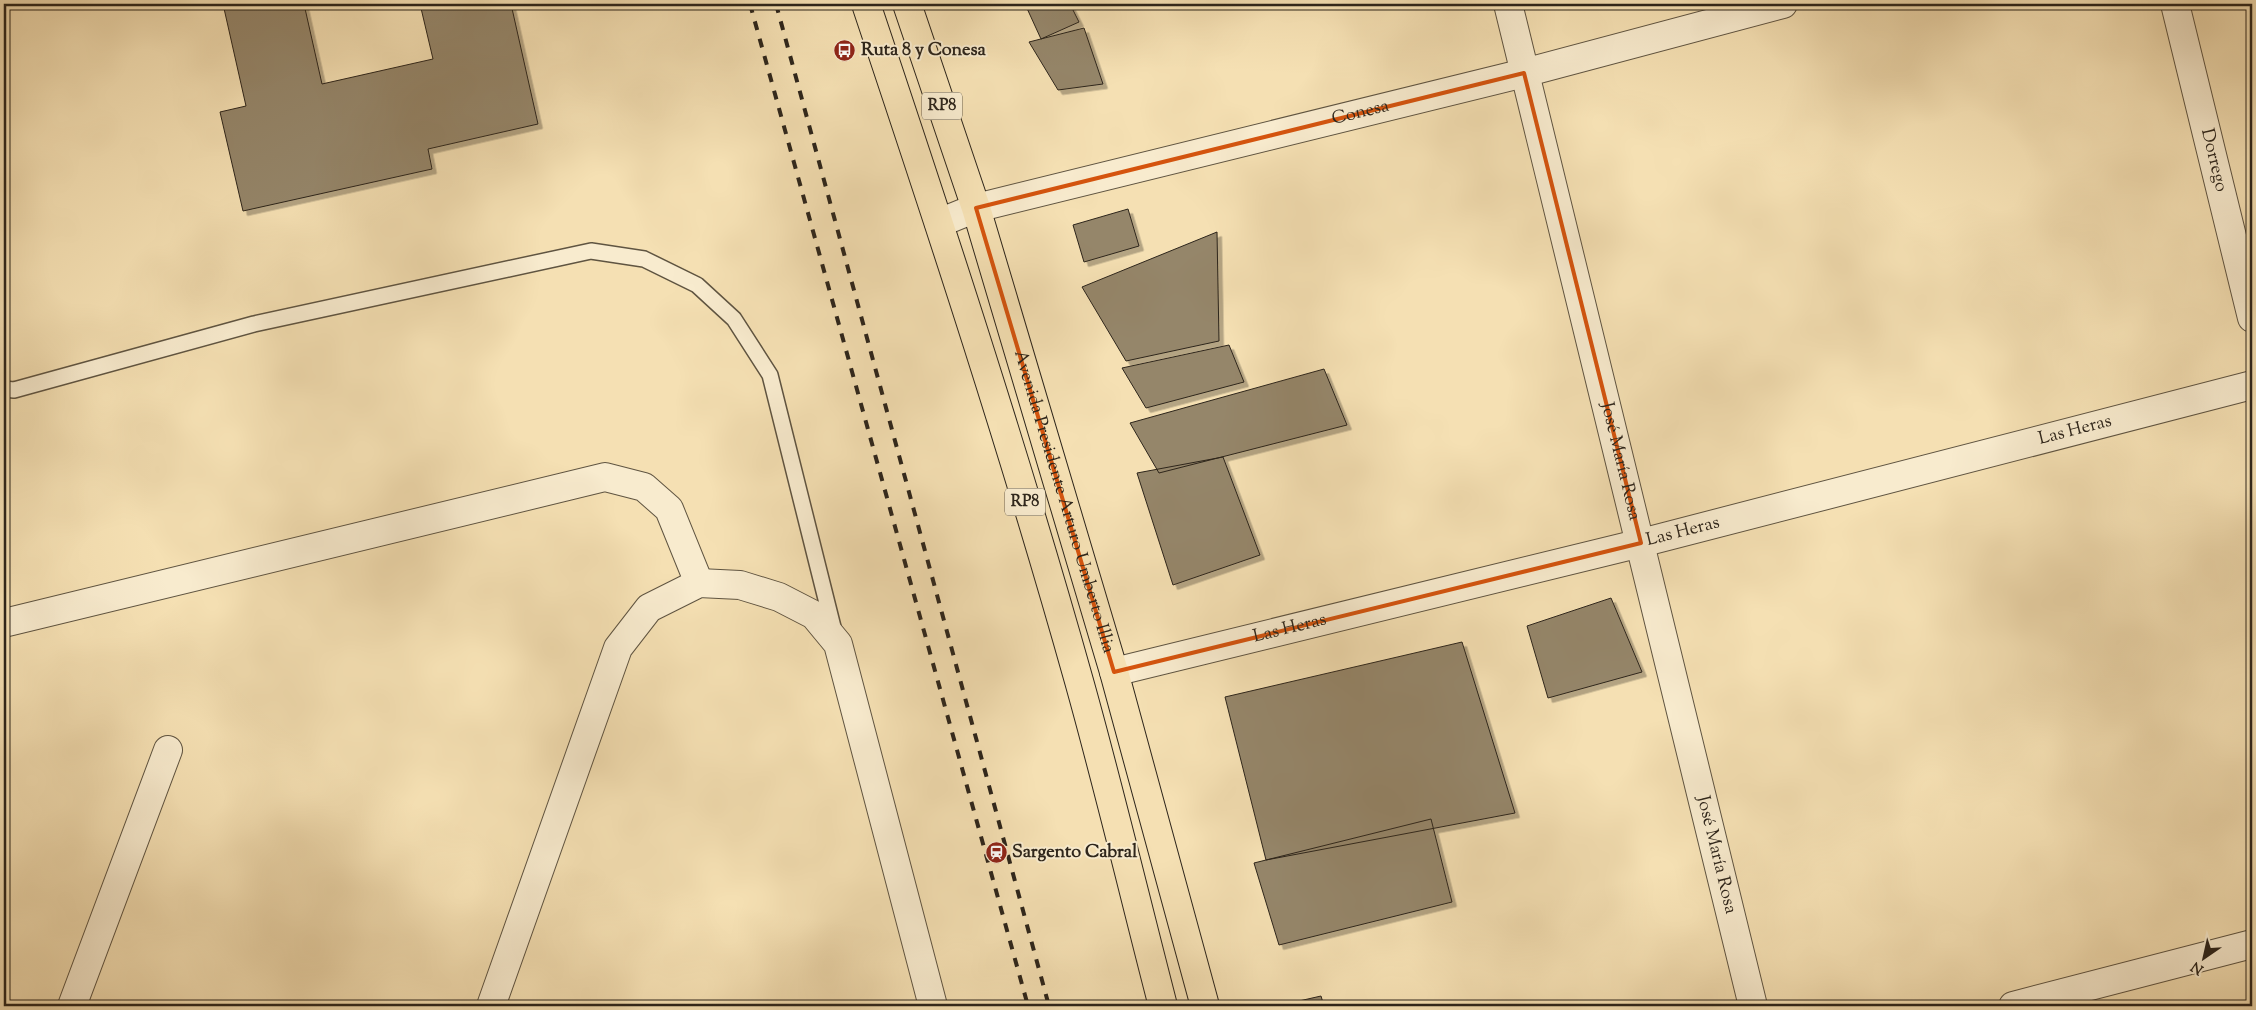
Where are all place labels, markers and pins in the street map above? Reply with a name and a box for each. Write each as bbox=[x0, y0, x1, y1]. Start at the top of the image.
place label: Ruta 8 y Conesa bbox=[861, 38, 986, 64]
bus stop icon: Ruta 8 y Conesa bbox=[833, 39, 857, 63]
place label: Sargento Cabral bbox=[1012, 840, 1138, 866]
station icon: Sargento Cabral bbox=[984, 841, 1008, 865]

